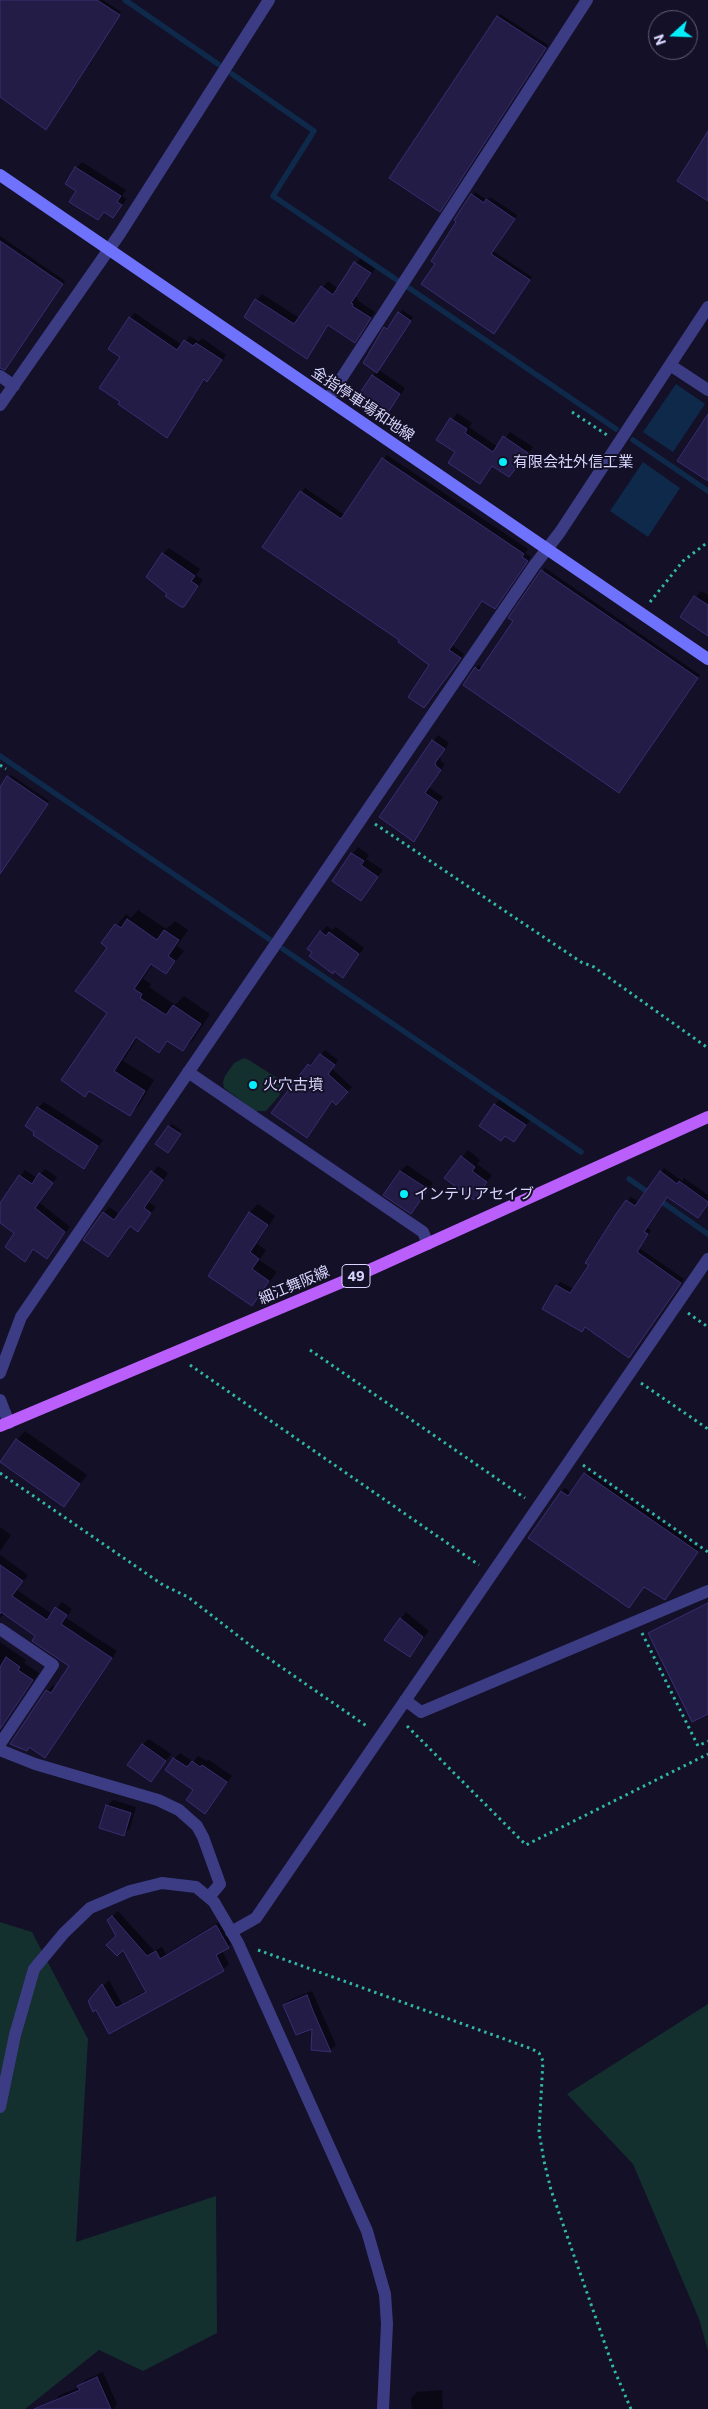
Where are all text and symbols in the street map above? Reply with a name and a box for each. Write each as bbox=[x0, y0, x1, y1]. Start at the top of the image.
north arrow bbox=[648, 10, 698, 60]
text: N bbox=[650, 32, 669, 48]
street label: 金指停車場和地線 bbox=[308, 363, 418, 445]
place label: 有限会社外信工業 bbox=[513, 453, 633, 471]
marker: 有限会社外信工業 bbox=[497, 456, 509, 468]
place label: 火穴古墳 bbox=[263, 1076, 323, 1094]
marker: 火穴古墳 bbox=[247, 1079, 259, 1091]
place label: インテリアセイブ bbox=[414, 1185, 534, 1203]
marker: インテリアセイブ bbox=[398, 1188, 410, 1200]
street label: 細江舞阪線 bbox=[256, 1262, 332, 1308]
road number: 49 bbox=[342, 1264, 370, 1288]

